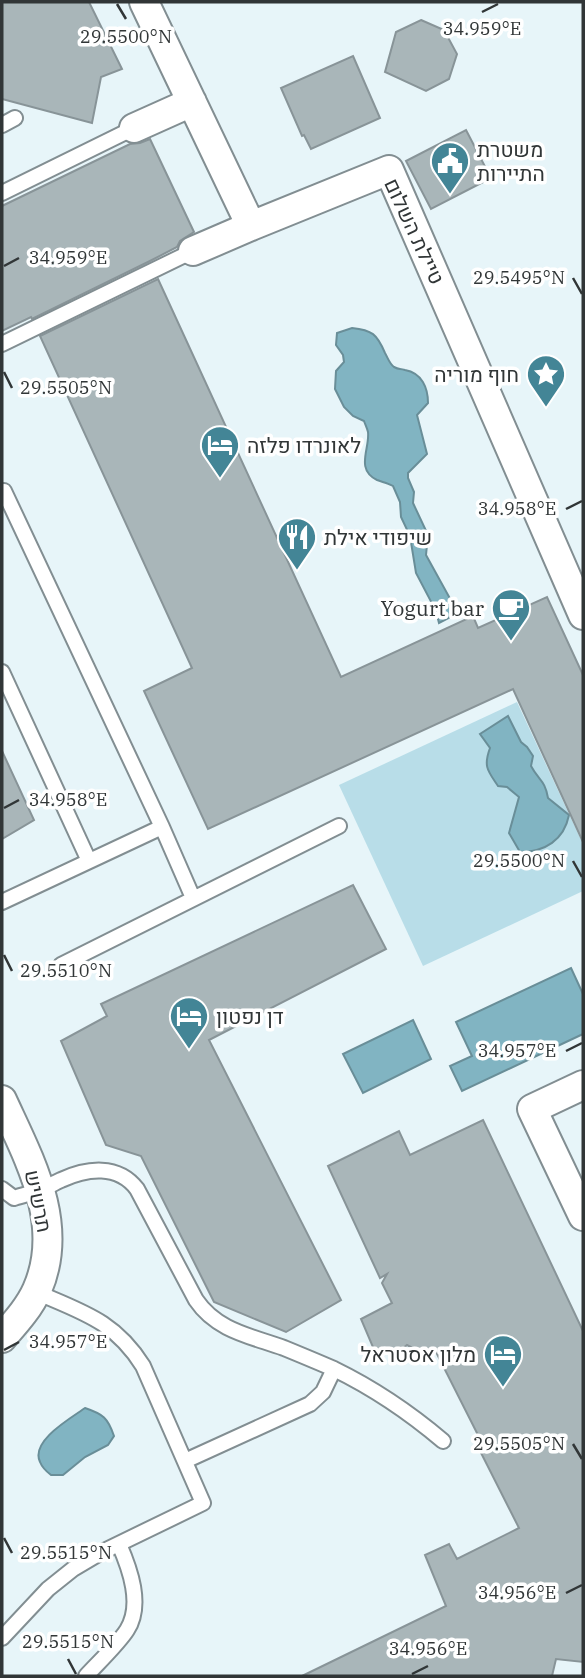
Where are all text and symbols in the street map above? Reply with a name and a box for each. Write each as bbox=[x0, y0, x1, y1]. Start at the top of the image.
text: 34.959°E bbox=[443, 17, 521, 40]
text: 29.5500°N bbox=[80, 25, 172, 48]
place label: משטרת התיירות bbox=[477, 135, 545, 187]
public building icon: משטרת התיירות bbox=[429, 140, 471, 195]
street label: טיילת השלום bbox=[378, 174, 452, 288]
text: 34.959°E bbox=[29, 246, 107, 269]
text: 29.5495°N bbox=[473, 266, 565, 289]
place icon: חוף מוריה bbox=[525, 353, 567, 408]
place label: חוף מוריה bbox=[434, 360, 519, 388]
text: 29.5505°N bbox=[20, 376, 112, 399]
hotel icon: לאונרדו פלזה bbox=[199, 424, 241, 479]
place label: לאונרדו פלזה bbox=[247, 431, 361, 459]
text: 34.958°E bbox=[478, 497, 556, 520]
restaurant icon: שיפודי אילת bbox=[276, 516, 318, 571]
place label: שיפודי אילת bbox=[324, 523, 432, 551]
cafe icon: Yogurt bar bbox=[490, 587, 532, 642]
place label: Yogurt bar bbox=[381, 594, 485, 622]
text: 34.958°E bbox=[29, 788, 107, 811]
text: 29.5500°N bbox=[473, 849, 565, 872]
text: 29.5510°N bbox=[20, 959, 112, 982]
hotel icon: דן נפטון bbox=[168, 995, 210, 1050]
place label: דן נפטון bbox=[216, 1002, 284, 1030]
text: 34.957°E bbox=[478, 1039, 556, 1062]
street label: תרשיש bbox=[19, 1167, 59, 1235]
text: 34.957°E bbox=[29, 1330, 107, 1353]
hotel icon: מלון אסטראל bbox=[482, 1333, 524, 1388]
place label: מלון אסטראל bbox=[360, 1340, 476, 1368]
text: 29.5505°N bbox=[473, 1432, 565, 1455]
text: 29.5515°N bbox=[20, 1541, 112, 1564]
text: 34.956°E bbox=[478, 1581, 556, 1604]
text: 29.5515°N bbox=[22, 1630, 114, 1653]
text: 34.956°E bbox=[389, 1637, 467, 1660]

